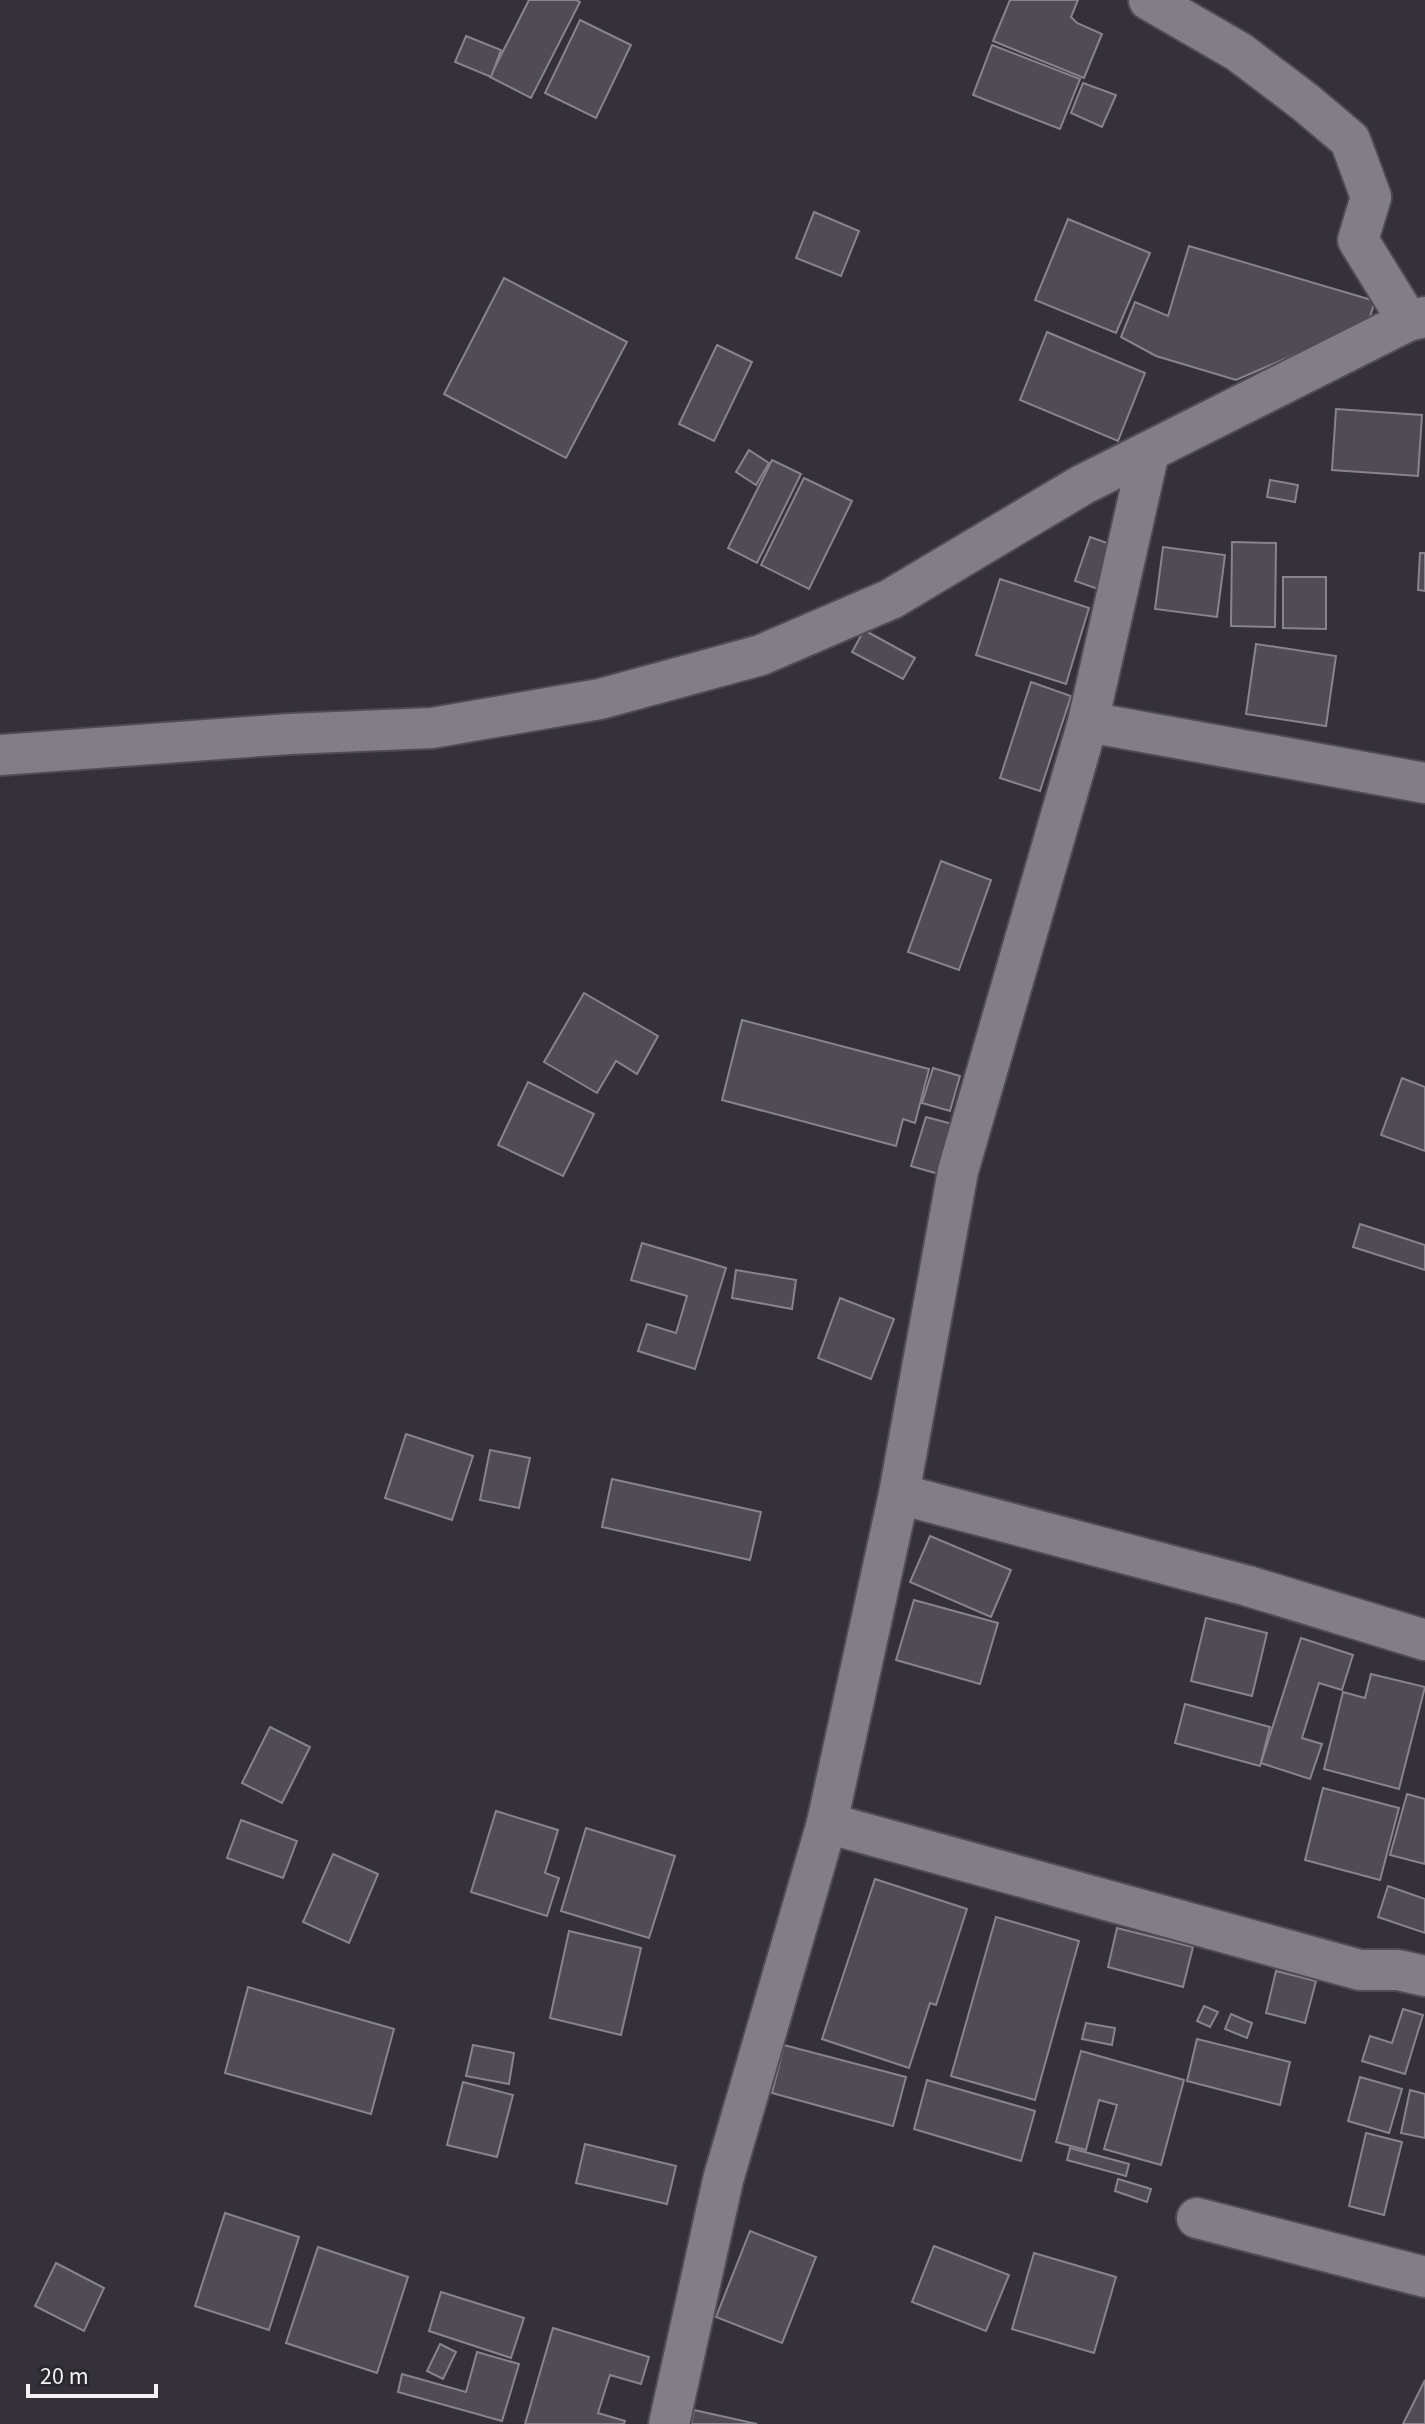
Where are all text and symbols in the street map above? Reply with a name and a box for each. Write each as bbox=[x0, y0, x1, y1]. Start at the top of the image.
scale bar bbox=[28, 2348, 156, 2398]
text: 20 m bbox=[40, 2359, 89, 2394]

